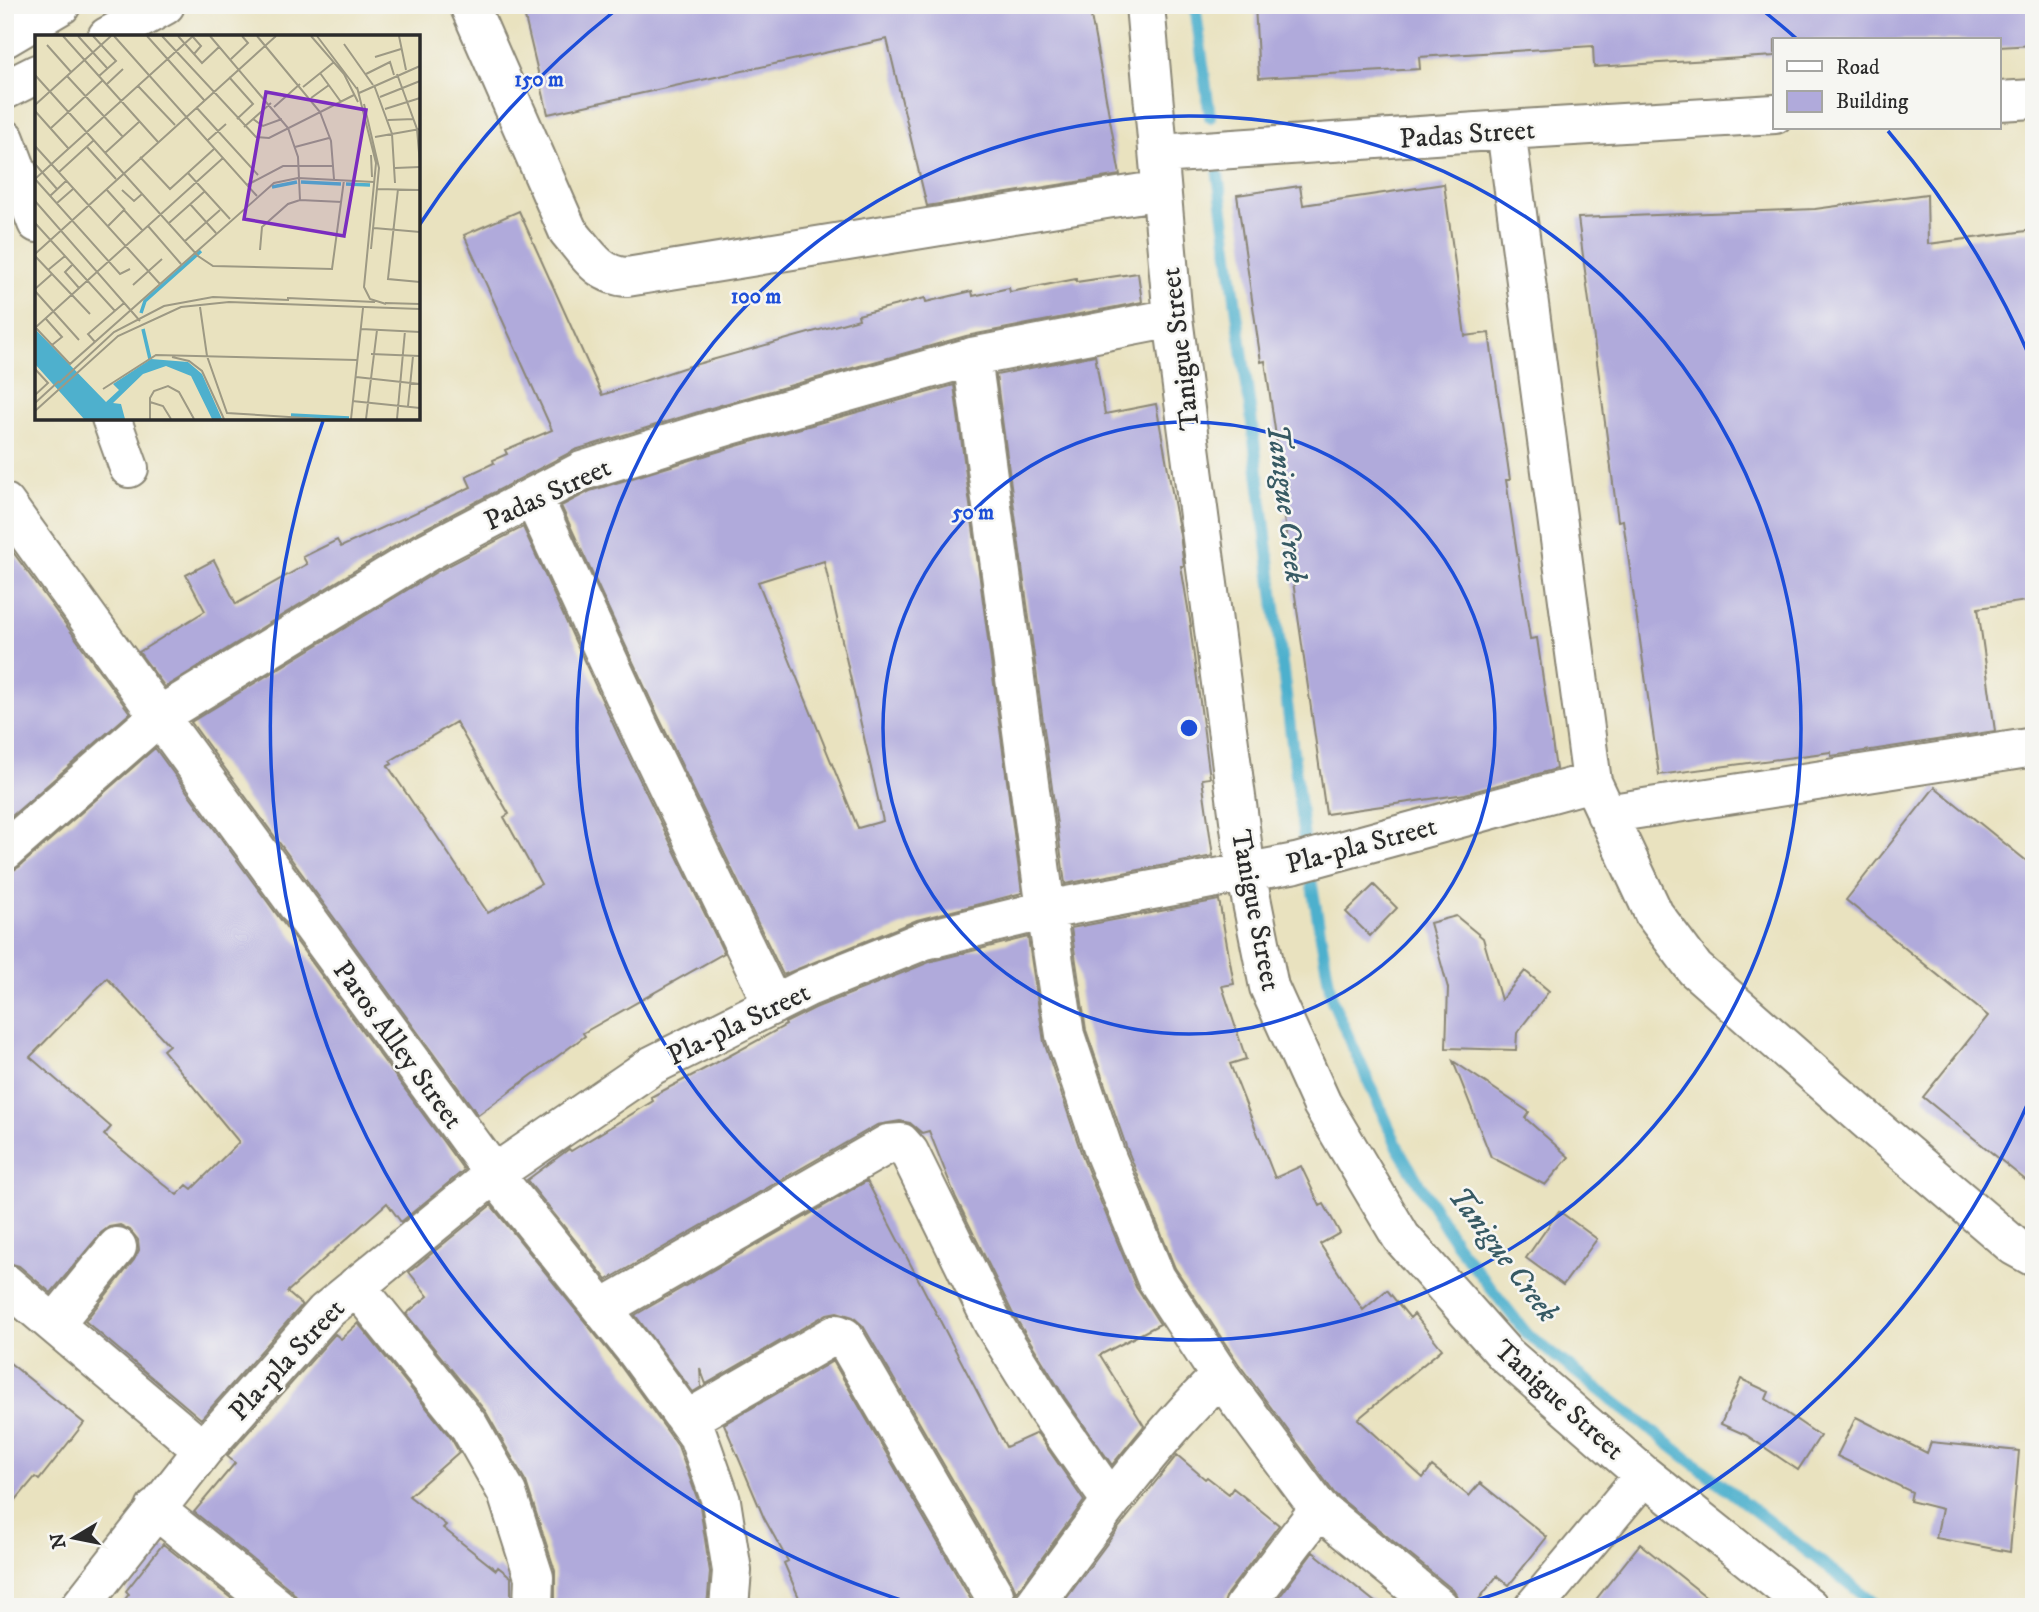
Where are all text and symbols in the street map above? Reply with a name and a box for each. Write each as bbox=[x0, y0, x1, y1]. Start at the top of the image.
inset map bbox=[35, 35, 420, 420]
legend bbox=[1773, 38, 2000, 130]
text: Road bbox=[1836, 55, 1880, 81]
text: 150 m bbox=[514, 67, 564, 93]
text: Building bbox=[1836, 89, 1909, 115]
street label: Padas Street bbox=[1398, 112, 1536, 157]
street label: Tanigue Street bbox=[1153, 266, 1208, 432]
text: 100 m bbox=[731, 284, 781, 310]
water label: Tanigue Creek bbox=[1257, 421, 1314, 586]
street label: Padas Street bbox=[479, 450, 616, 539]
text: 50 m bbox=[951, 500, 994, 526]
centre of rings bbox=[1177, 716, 1201, 740]
street label: Pla-pla Street bbox=[1282, 809, 1440, 882]
street label: Tanigue Street bbox=[1223, 827, 1288, 994]
street label: Paros Alley Street bbox=[325, 954, 471, 1136]
street label: Pla-pla Street bbox=[662, 975, 816, 1074]
water label: Tanigue Creek bbox=[1440, 1180, 1566, 1331]
street label: Pla-pla Street bbox=[222, 1292, 353, 1428]
street label: Tanigue Street bbox=[1487, 1332, 1631, 1468]
north arrow bbox=[38, 1504, 108, 1574]
text: N bbox=[46, 1531, 71, 1550]

